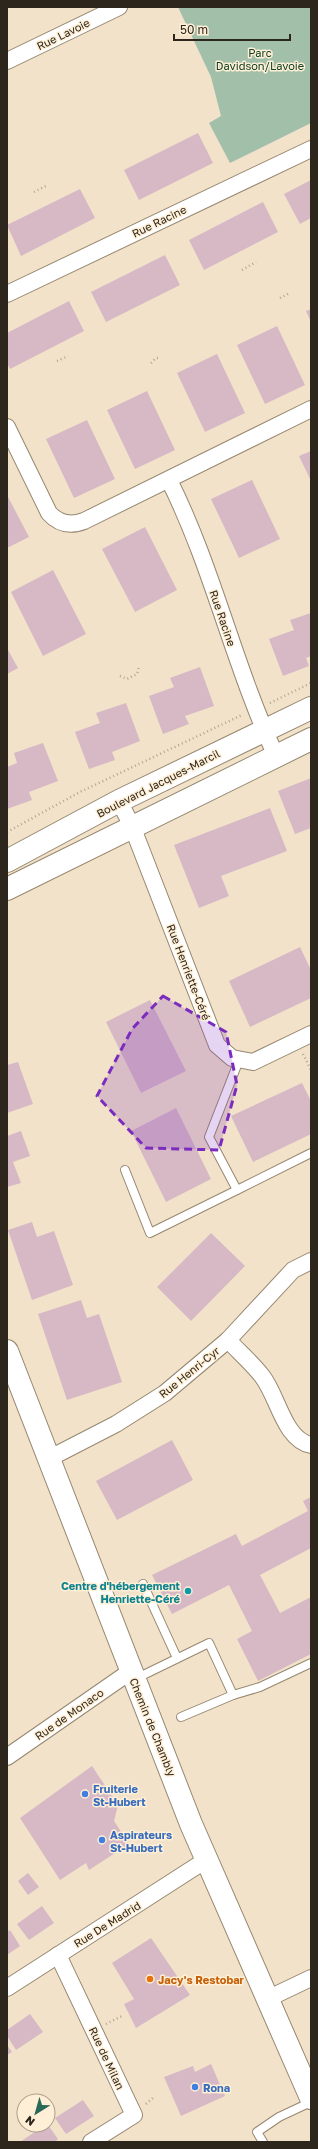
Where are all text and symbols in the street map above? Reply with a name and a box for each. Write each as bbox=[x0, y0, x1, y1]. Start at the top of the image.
street label: Rue Lavoie bbox=[34, 16, 92, 52]
scale bar bbox=[174, 16, 290, 42]
text: 50 m bbox=[180, 22, 208, 37]
park label: Parc Davidson/Lavoie bbox=[216, 46, 304, 72]
street label: Rue Racine bbox=[130, 202, 188, 240]
street label: Rue Racine bbox=[207, 588, 239, 648]
street label: Boulevard Jacques-Marcil bbox=[94, 746, 222, 820]
street label: Rue Henriette-Céré bbox=[165, 922, 213, 1022]
street label: Rue Henri-Cyr bbox=[156, 1343, 222, 1400]
place label: Centre d'hébergement Henriette-Céré bbox=[61, 1579, 181, 1605]
marker: Centre d'hébergement Henriette-Céré bbox=[183, 1586, 193, 1596]
street label: Chemin de Chambly bbox=[127, 1676, 179, 1778]
street label: Rue de Monaco bbox=[32, 1685, 106, 1742]
place label: Fruiterie St-Hubert bbox=[93, 1782, 146, 1808]
marker: Fruiterie St-Hubert bbox=[80, 1789, 90, 1799]
place label: Aspirateurs St-Hubert bbox=[110, 1828, 172, 1854]
marker: Aspirateurs St-Hubert bbox=[97, 1835, 107, 1845]
street label: Rue De Madrid bbox=[71, 1898, 143, 1950]
place label: Jacy's Restobar bbox=[158, 1973, 245, 1986]
marker: Jacy's Restobar bbox=[145, 1974, 155, 1984]
street label: Rue de Milan bbox=[87, 2025, 127, 2091]
place label: Rona bbox=[203, 2081, 230, 2094]
marker: Rona bbox=[190, 2082, 200, 2092]
north arrow bbox=[16, 2093, 56, 2133]
text: N bbox=[22, 2114, 37, 2129]

